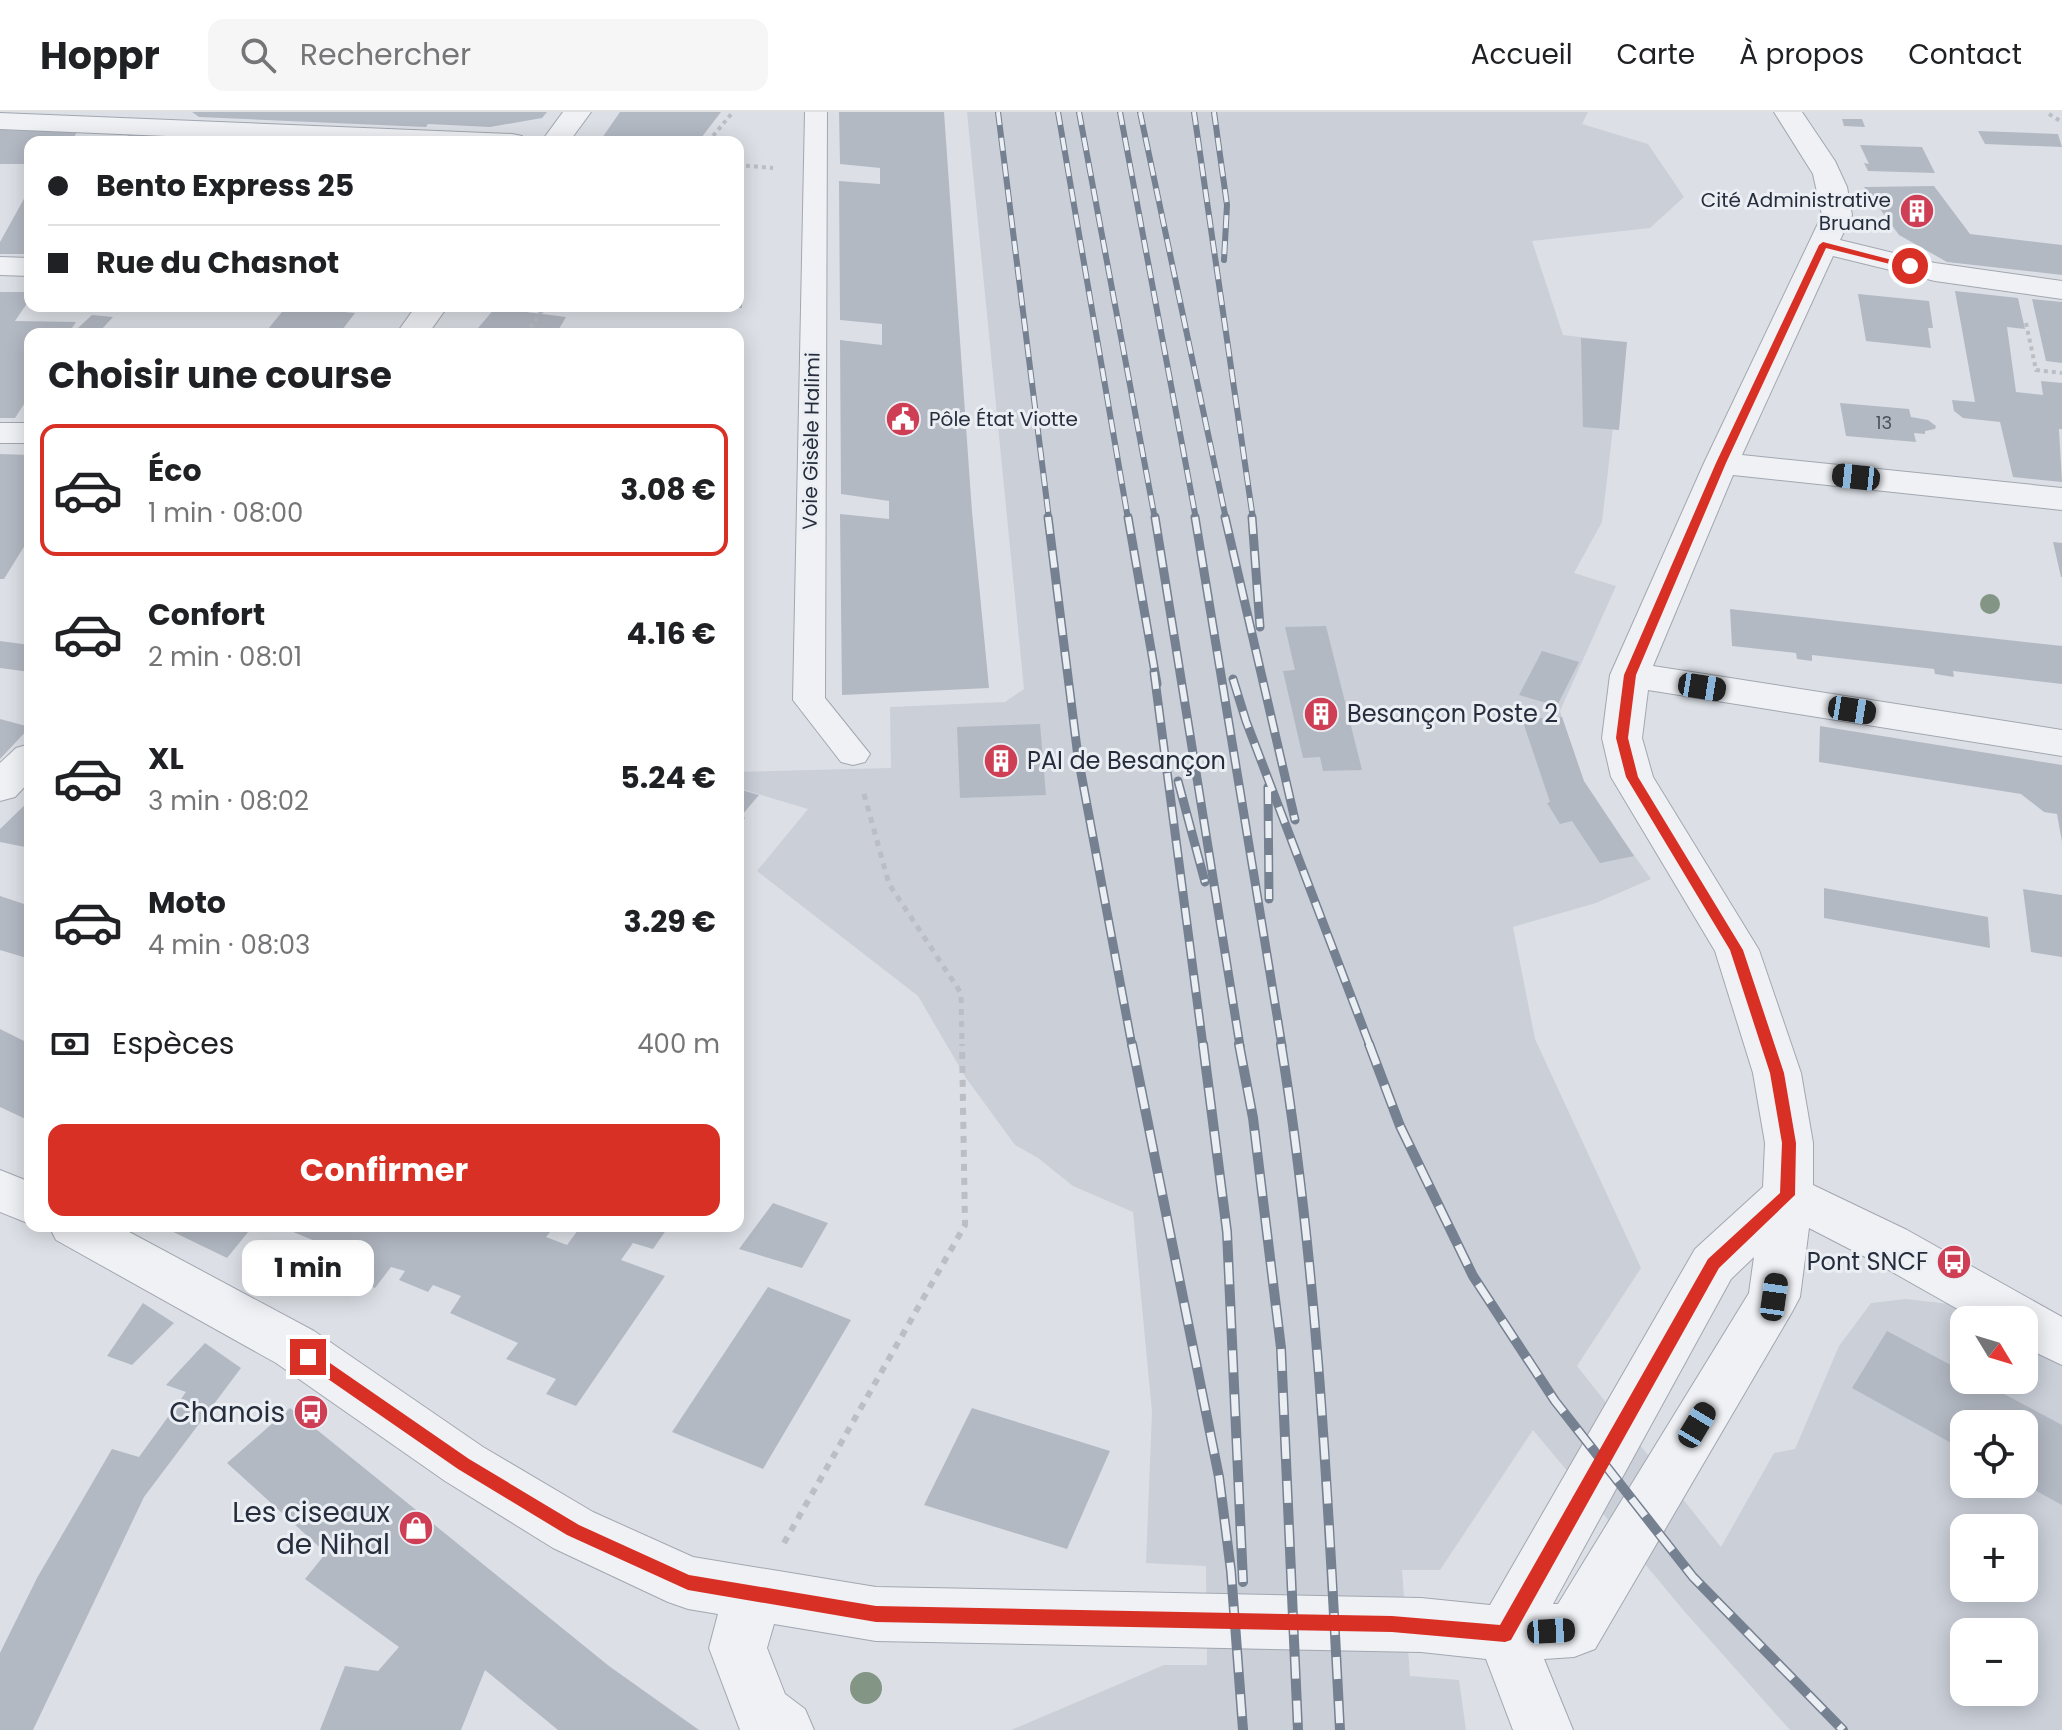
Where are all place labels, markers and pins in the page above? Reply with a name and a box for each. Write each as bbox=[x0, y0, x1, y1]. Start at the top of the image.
place label: Cité Administrative Bruand bbox=[1701, 186, 1891, 237]
building icon: Cité Administrative Bruand bbox=[1898, 192, 1936, 230]
public building icon: Pôle État Viotte bbox=[884, 400, 922, 438]
place label: Pôle État Viotte bbox=[929, 405, 1078, 433]
building icon: Besançon Poste 2 bbox=[1302, 695, 1340, 733]
place label: Besançon Poste 2 bbox=[1347, 697, 1558, 730]
building icon: PAI de Besançon bbox=[982, 742, 1020, 780]
place label: PAI de Besançon bbox=[1027, 744, 1226, 777]
bus stop icon: Pont SNCF bbox=[1935, 1243, 1973, 1281]
place label: Pont SNCF bbox=[1807, 1245, 1928, 1278]
place label: Chanois bbox=[169, 1393, 285, 1432]
bus stop icon: Chanois bbox=[292, 1393, 330, 1431]
place label: Les ciseaux de Nihal bbox=[232, 1493, 391, 1564]
shop icon: Les ciseaux de Nihal bbox=[397, 1509, 435, 1547]

